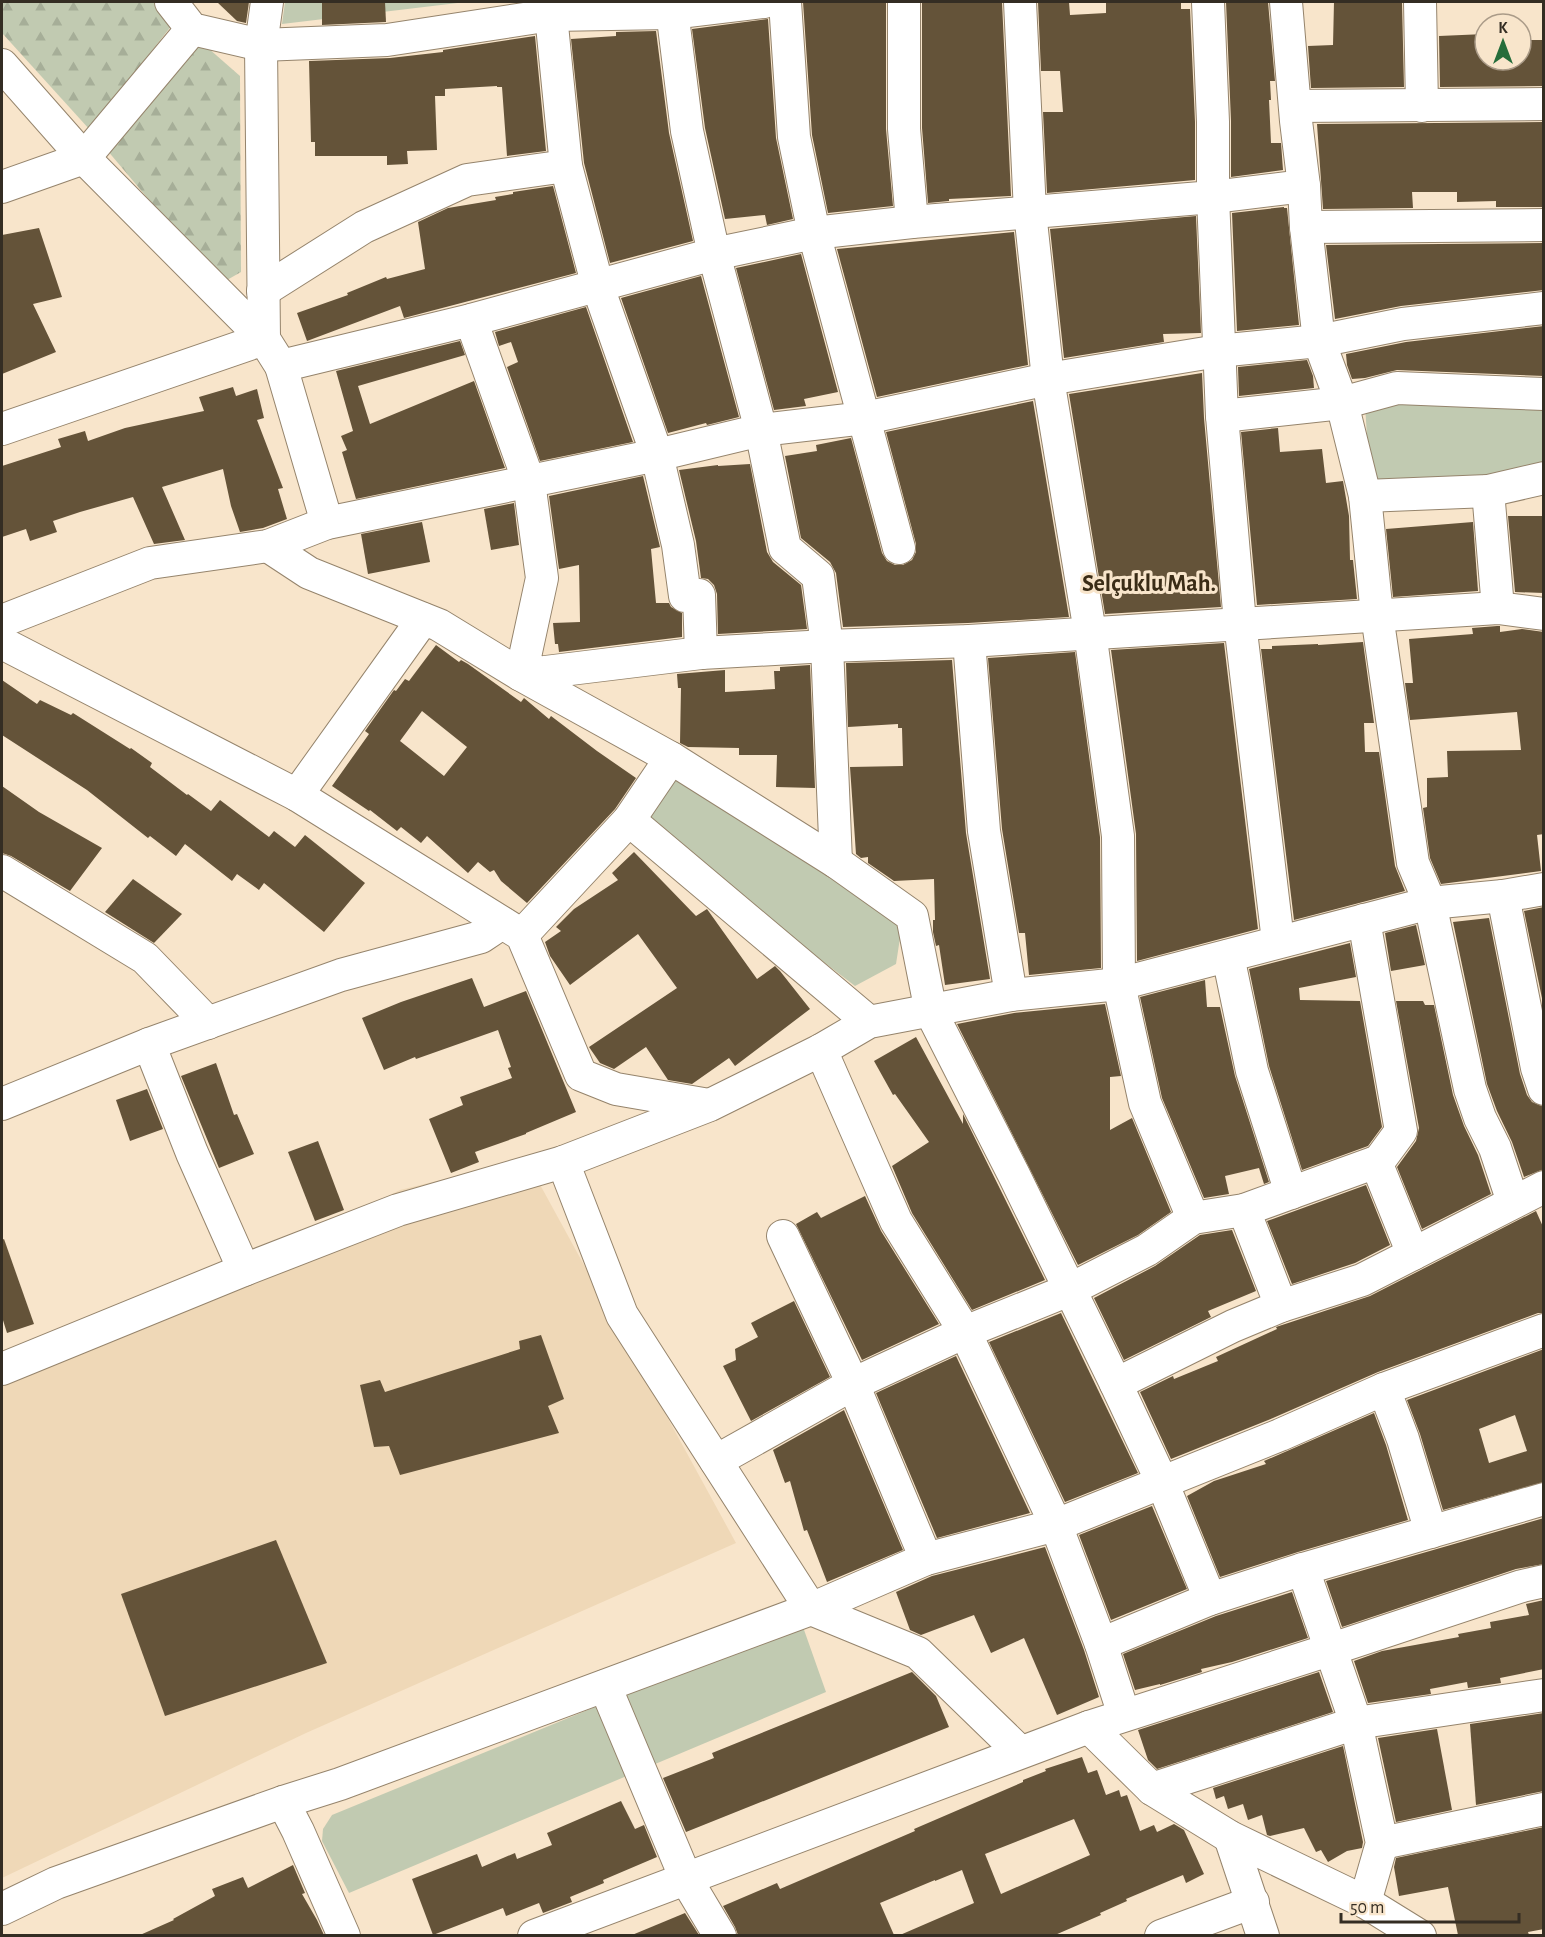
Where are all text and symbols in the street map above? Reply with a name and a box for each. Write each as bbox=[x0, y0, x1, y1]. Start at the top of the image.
north arrow bbox=[1473, 12, 1533, 72]
text: K bbox=[1498, 20, 1508, 36]
district label: Selçuklu Mah. bbox=[1082, 572, 1216, 596]
scale bar bbox=[1341, 1886, 1520, 1924]
text: 50 m bbox=[1350, 1899, 1384, 1917]

